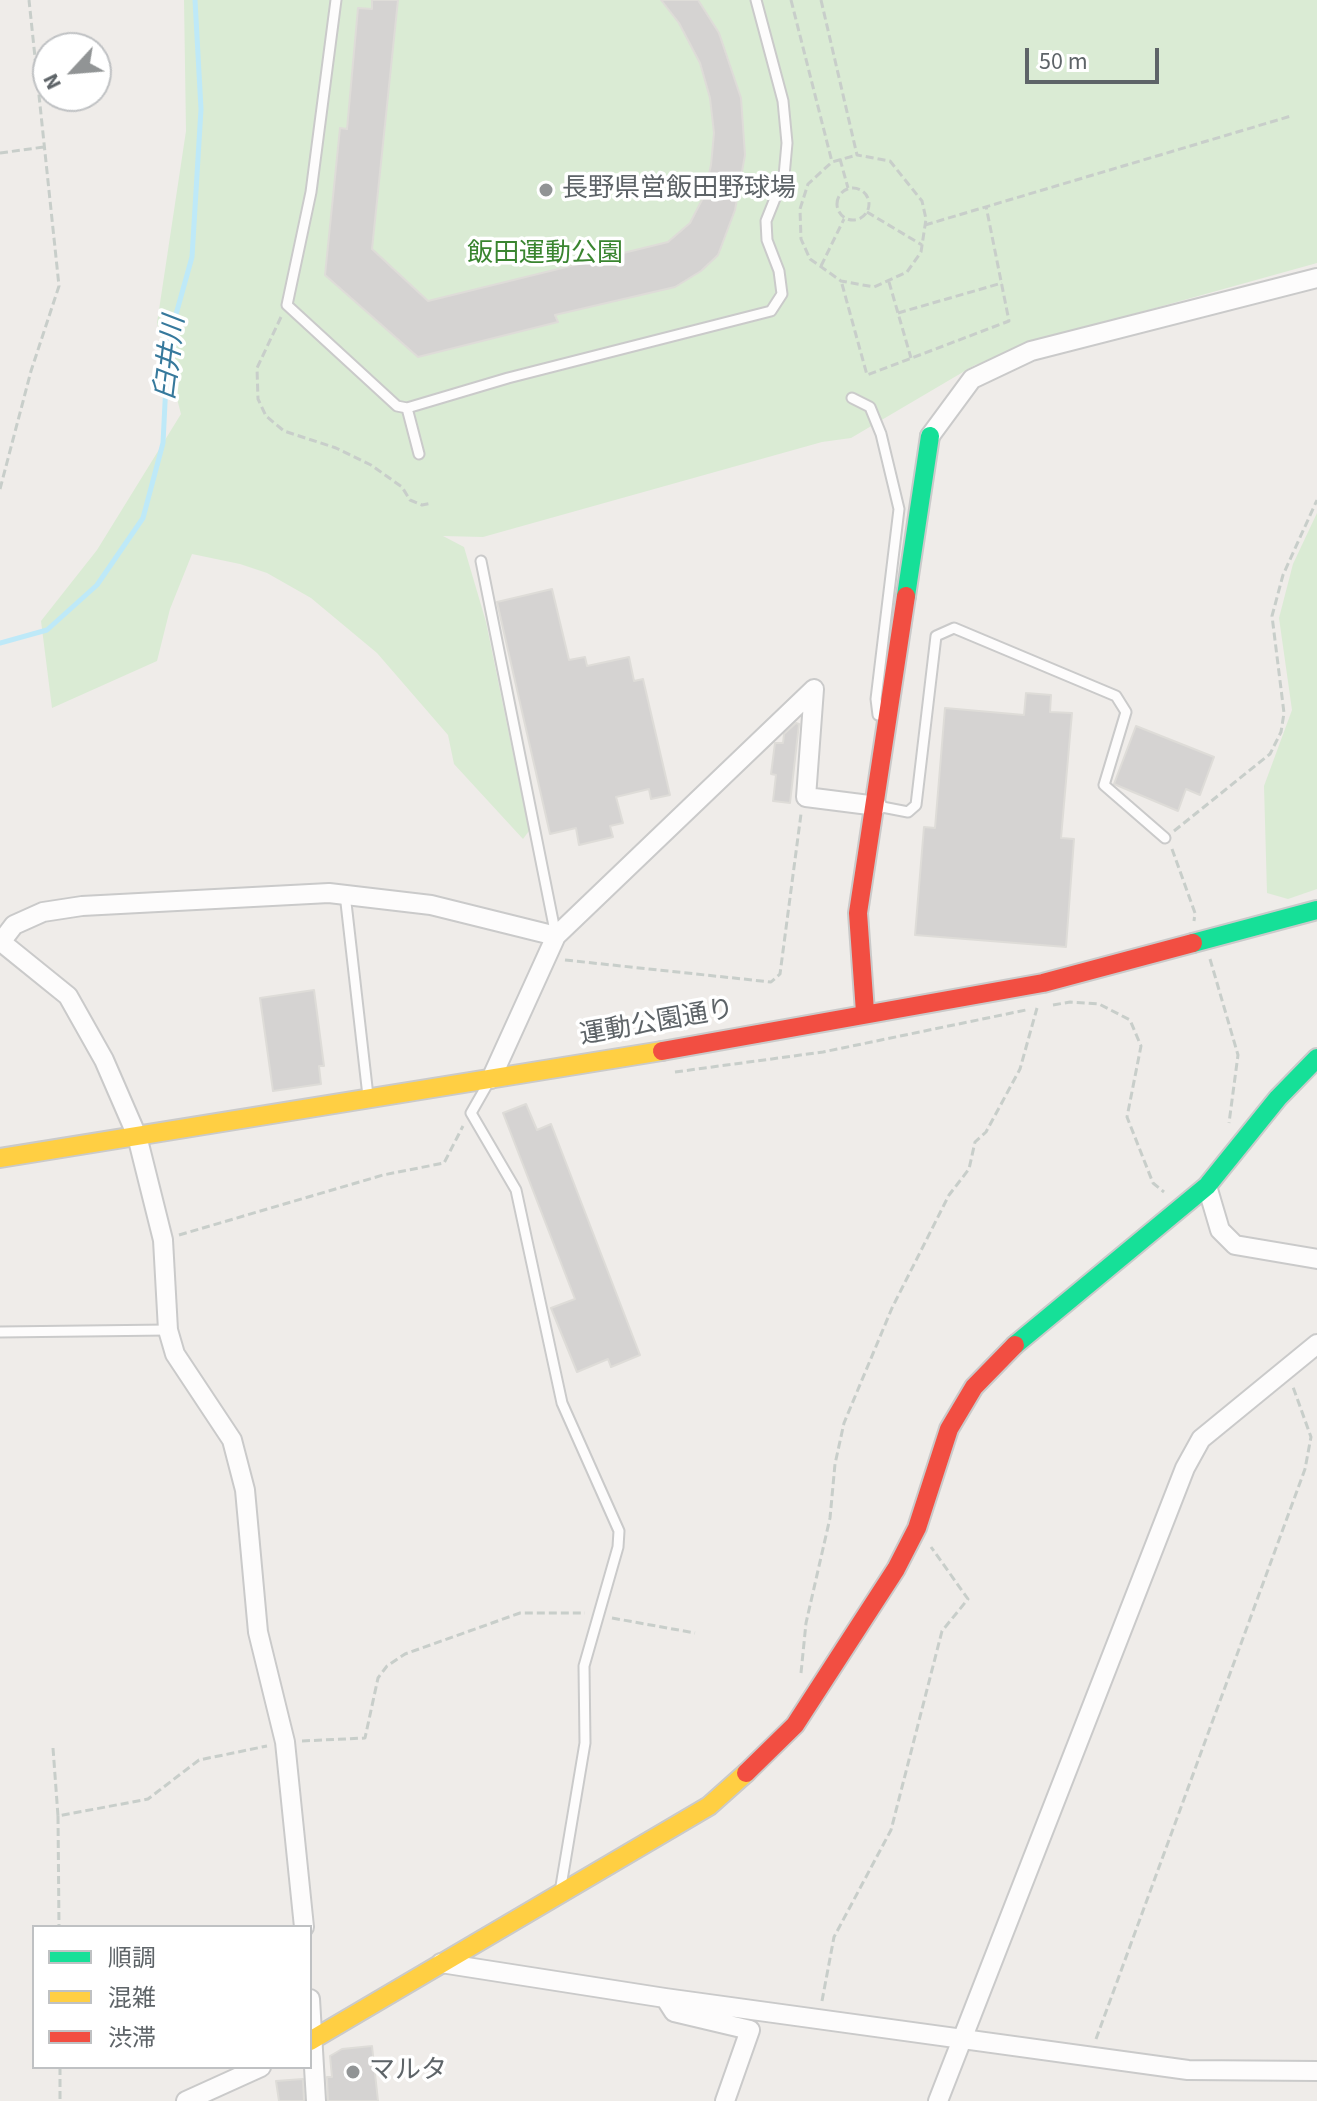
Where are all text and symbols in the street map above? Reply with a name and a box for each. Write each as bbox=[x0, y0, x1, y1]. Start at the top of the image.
north arrow bbox=[32, 32, 112, 112]
scale bar bbox=[1029, 32, 1163, 82]
text: 50 m bbox=[1039, 44, 1088, 79]
text: N bbox=[35, 68, 70, 95]
place label: 長野県営飯田野球場 bbox=[562, 174, 796, 206]
marker: 長野県営飯田野球場 bbox=[537, 181, 555, 199]
park label: 飯田運動公園 bbox=[467, 239, 623, 271]
water label: 臼井川 bbox=[150, 314, 194, 402]
street label: 運動公園通り bbox=[577, 995, 737, 1053]
legend bbox=[32, 1925, 312, 2069]
text: 順調 bbox=[108, 1941, 156, 1976]
text: 混雑 bbox=[108, 1981, 156, 2016]
text: 渋滞 bbox=[108, 2021, 156, 2056]
place label: マルタ bbox=[369, 2056, 447, 2088]
marker: マルタ bbox=[344, 2063, 362, 2081]

